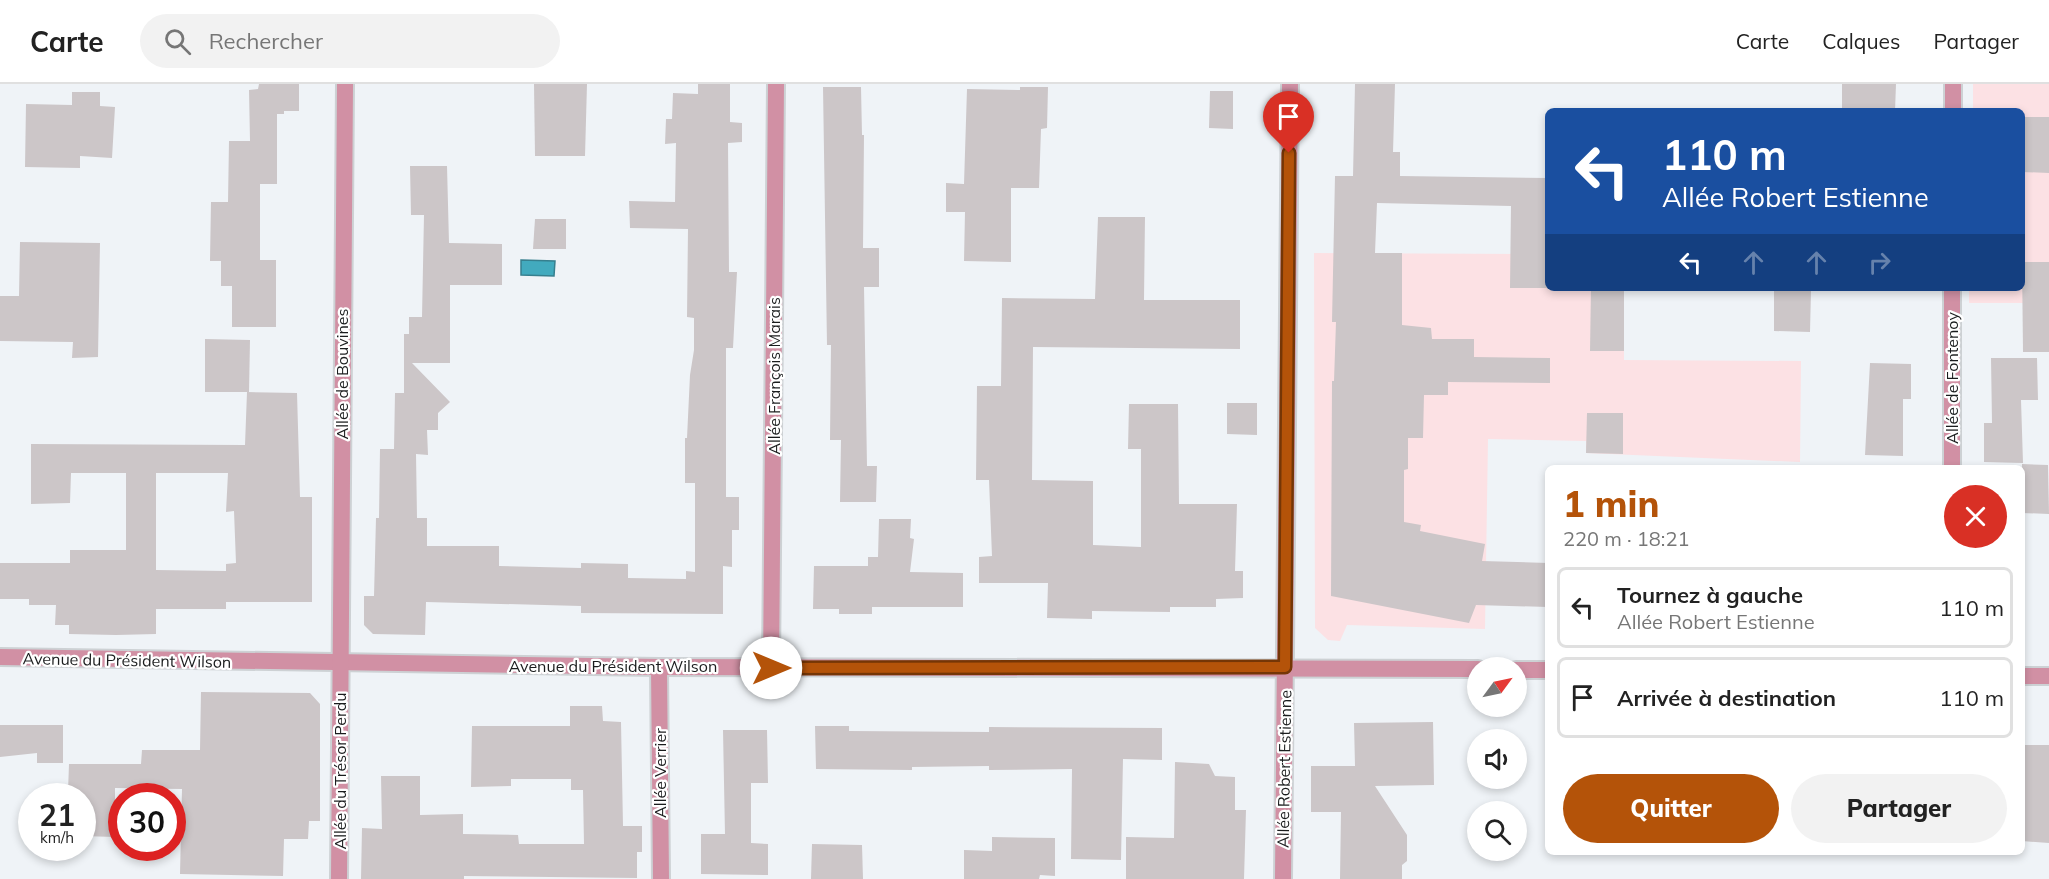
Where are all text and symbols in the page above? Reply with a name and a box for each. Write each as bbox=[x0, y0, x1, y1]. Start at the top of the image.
search box bbox=[140, 14, 560, 68]
text: Carte bbox=[30, 24, 104, 59]
icon: search bbox=[161, 25, 194, 58]
text: Rechercher bbox=[209, 27, 323, 55]
text: Carte bbox=[1736, 28, 1789, 54]
text: Calques bbox=[1822, 28, 1900, 54]
text: Partager bbox=[1933, 28, 2019, 54]
pin bbox=[1263, 91, 1314, 153]
icon: arrive bbox=[1272, 100, 1305, 133]
text: 110 m bbox=[1662, 128, 1787, 181]
icon: left bbox=[1563, 132, 1641, 210]
text: Allée Robert Estienne bbox=[1662, 180, 1929, 214]
icon: left bbox=[1674, 246, 1707, 279]
icon: ahead bbox=[1737, 246, 1770, 279]
icon: ahead bbox=[1800, 246, 1833, 279]
icon: right bbox=[1863, 246, 1896, 279]
street label: Allée François Marais bbox=[764, 297, 784, 455]
street label: Allée de Bouvines bbox=[332, 308, 352, 440]
street label: Allée de Fontenoy bbox=[1942, 312, 1962, 444]
text: 1 min bbox=[1563, 481, 1659, 526]
button: close bbox=[1944, 485, 2007, 548]
text: 220 m · 18:21 bbox=[1563, 526, 1689, 551]
text: Tournez à gauche bbox=[1617, 581, 1803, 609]
icon: left bbox=[1566, 591, 1599, 624]
text: 110 m bbox=[1939, 594, 2004, 622]
text: Allée Robert Estienne bbox=[1617, 609, 1815, 634]
position arrow bbox=[739, 636, 803, 700]
street label: Avenue du Président Wilson bbox=[23, 648, 231, 672]
street label: Avenue du Président Wilson bbox=[509, 656, 717, 676]
north arrow bbox=[1467, 657, 1527, 717]
map controls bbox=[1467, 657, 1527, 861]
icon: arrive bbox=[1566, 681, 1599, 714]
text: Arrivée à destination bbox=[1617, 684, 1836, 712]
text: 110 m bbox=[1939, 684, 2004, 712]
street label: Allée Robert Estienne bbox=[1273, 690, 1295, 848]
street label: Allée du Trésor Perdu bbox=[330, 692, 350, 850]
street label: Allée Verrier bbox=[650, 728, 670, 818]
button: sound bbox=[1467, 729, 1527, 789]
button: Quitter bbox=[1563, 774, 1779, 843]
button: Partager bbox=[1791, 774, 2007, 843]
speed limit sign: 30 bbox=[108, 783, 186, 861]
text: 21 bbox=[39, 796, 75, 834]
button: search bbox=[1467, 801, 1527, 861]
text: km/h bbox=[40, 828, 74, 847]

